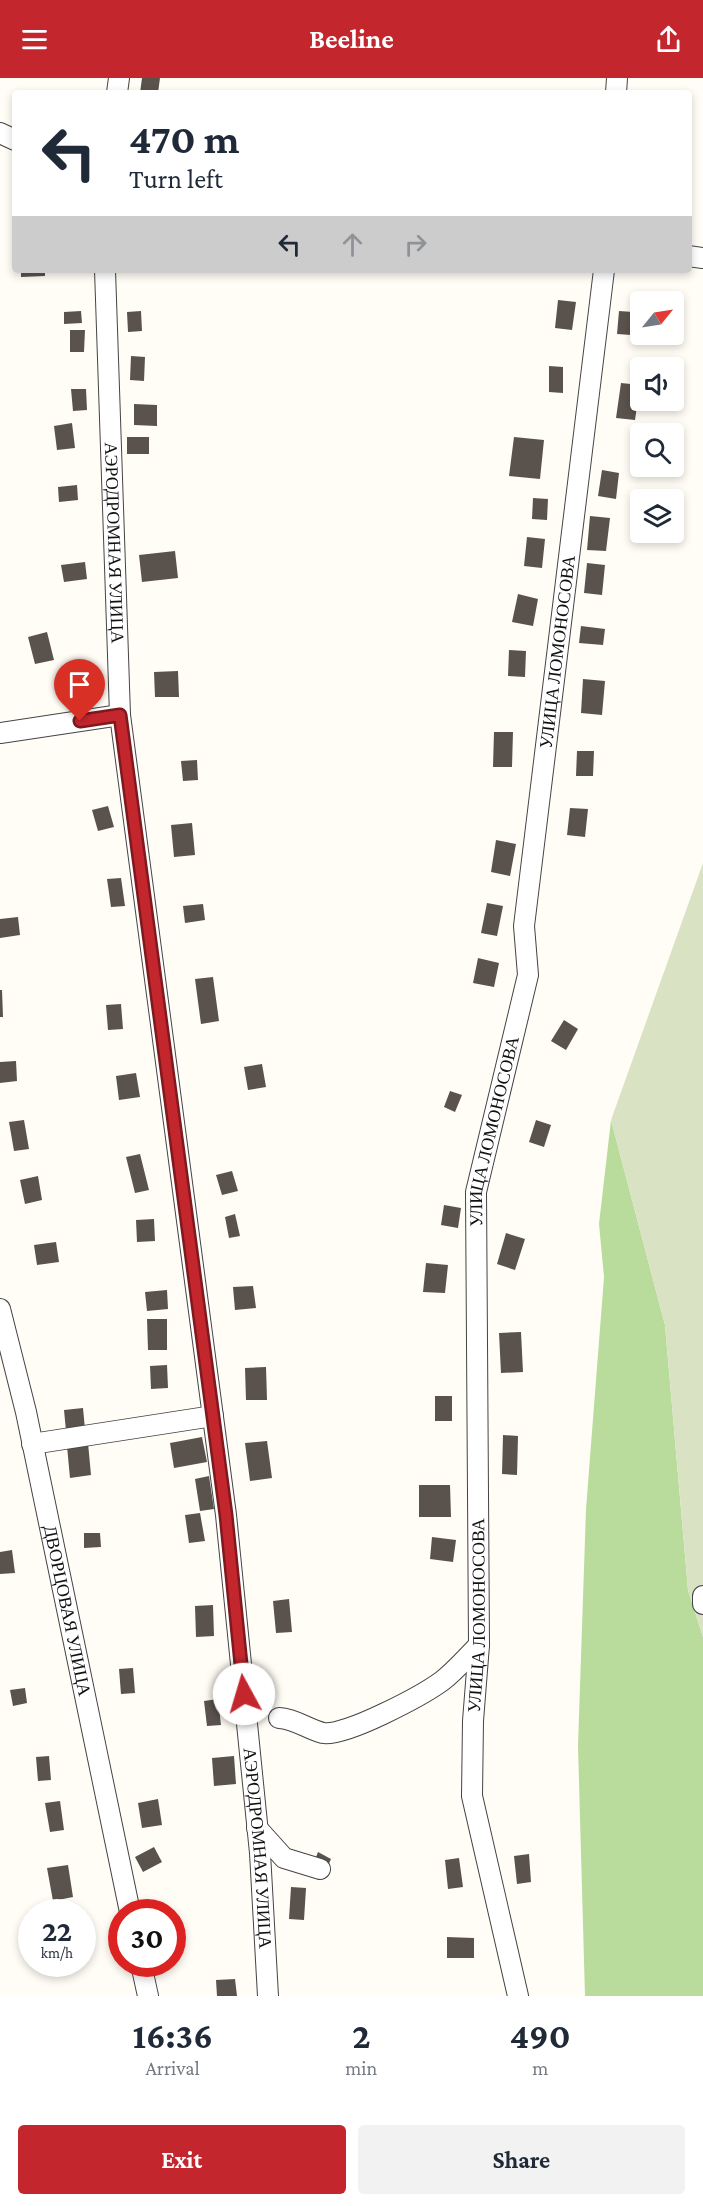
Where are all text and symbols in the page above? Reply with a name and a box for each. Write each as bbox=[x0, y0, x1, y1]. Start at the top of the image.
icon: menu bbox=[18, 23, 51, 56]
icon: share bbox=[652, 23, 685, 56]
text: Beeline bbox=[309, 24, 394, 54]
icon: left bbox=[30, 114, 108, 192]
text: 470 m bbox=[129, 115, 240, 162]
text: Turn left bbox=[129, 164, 223, 194]
icon: left bbox=[273, 228, 306, 261]
icon: ahead bbox=[336, 228, 369, 261]
icon: right bbox=[399, 228, 432, 261]
north arrow bbox=[630, 291, 684, 345]
map controls bbox=[630, 291, 684, 543]
button: sound bbox=[630, 357, 684, 411]
button: search bbox=[630, 423, 684, 477]
street label: АЭРОДРОМНАЯ УЛИЦА bbox=[101, 442, 128, 644]
button: layers bbox=[630, 489, 684, 543]
street label: УЛИЦА ЛОМОНОСОВА bbox=[536, 554, 579, 750]
pin bbox=[54, 659, 105, 721]
icon: arrive bbox=[63, 668, 96, 701]
street label: УЛИЦА ЛОМОНОСОВА bbox=[466, 1034, 523, 1227]
street label: УЛИЦА ЛОМОНОСОВА bbox=[464, 1518, 489, 1713]
street label: ДВОРЦОВАЯ УЛИЦА bbox=[40, 1523, 95, 1698]
position arrow bbox=[212, 1662, 276, 1726]
street label: АЭРОДРОМНАЯ УЛИЦА bbox=[239, 1747, 275, 1949]
speed limit sign: 30 bbox=[108, 1899, 186, 1977]
text: 22 bbox=[42, 1914, 72, 1947]
text: km/h bbox=[41, 1945, 73, 1961]
text: 16:36 bbox=[132, 2016, 213, 2056]
text: 2 bbox=[352, 2016, 370, 2056]
text: 490 bbox=[510, 2016, 571, 2056]
text: Arrival bbox=[145, 2057, 200, 2079]
text: min bbox=[345, 2057, 377, 2079]
text: m bbox=[532, 2057, 548, 2079]
button: Exit bbox=[18, 2125, 346, 2194]
button: Share bbox=[358, 2125, 685, 2194]

